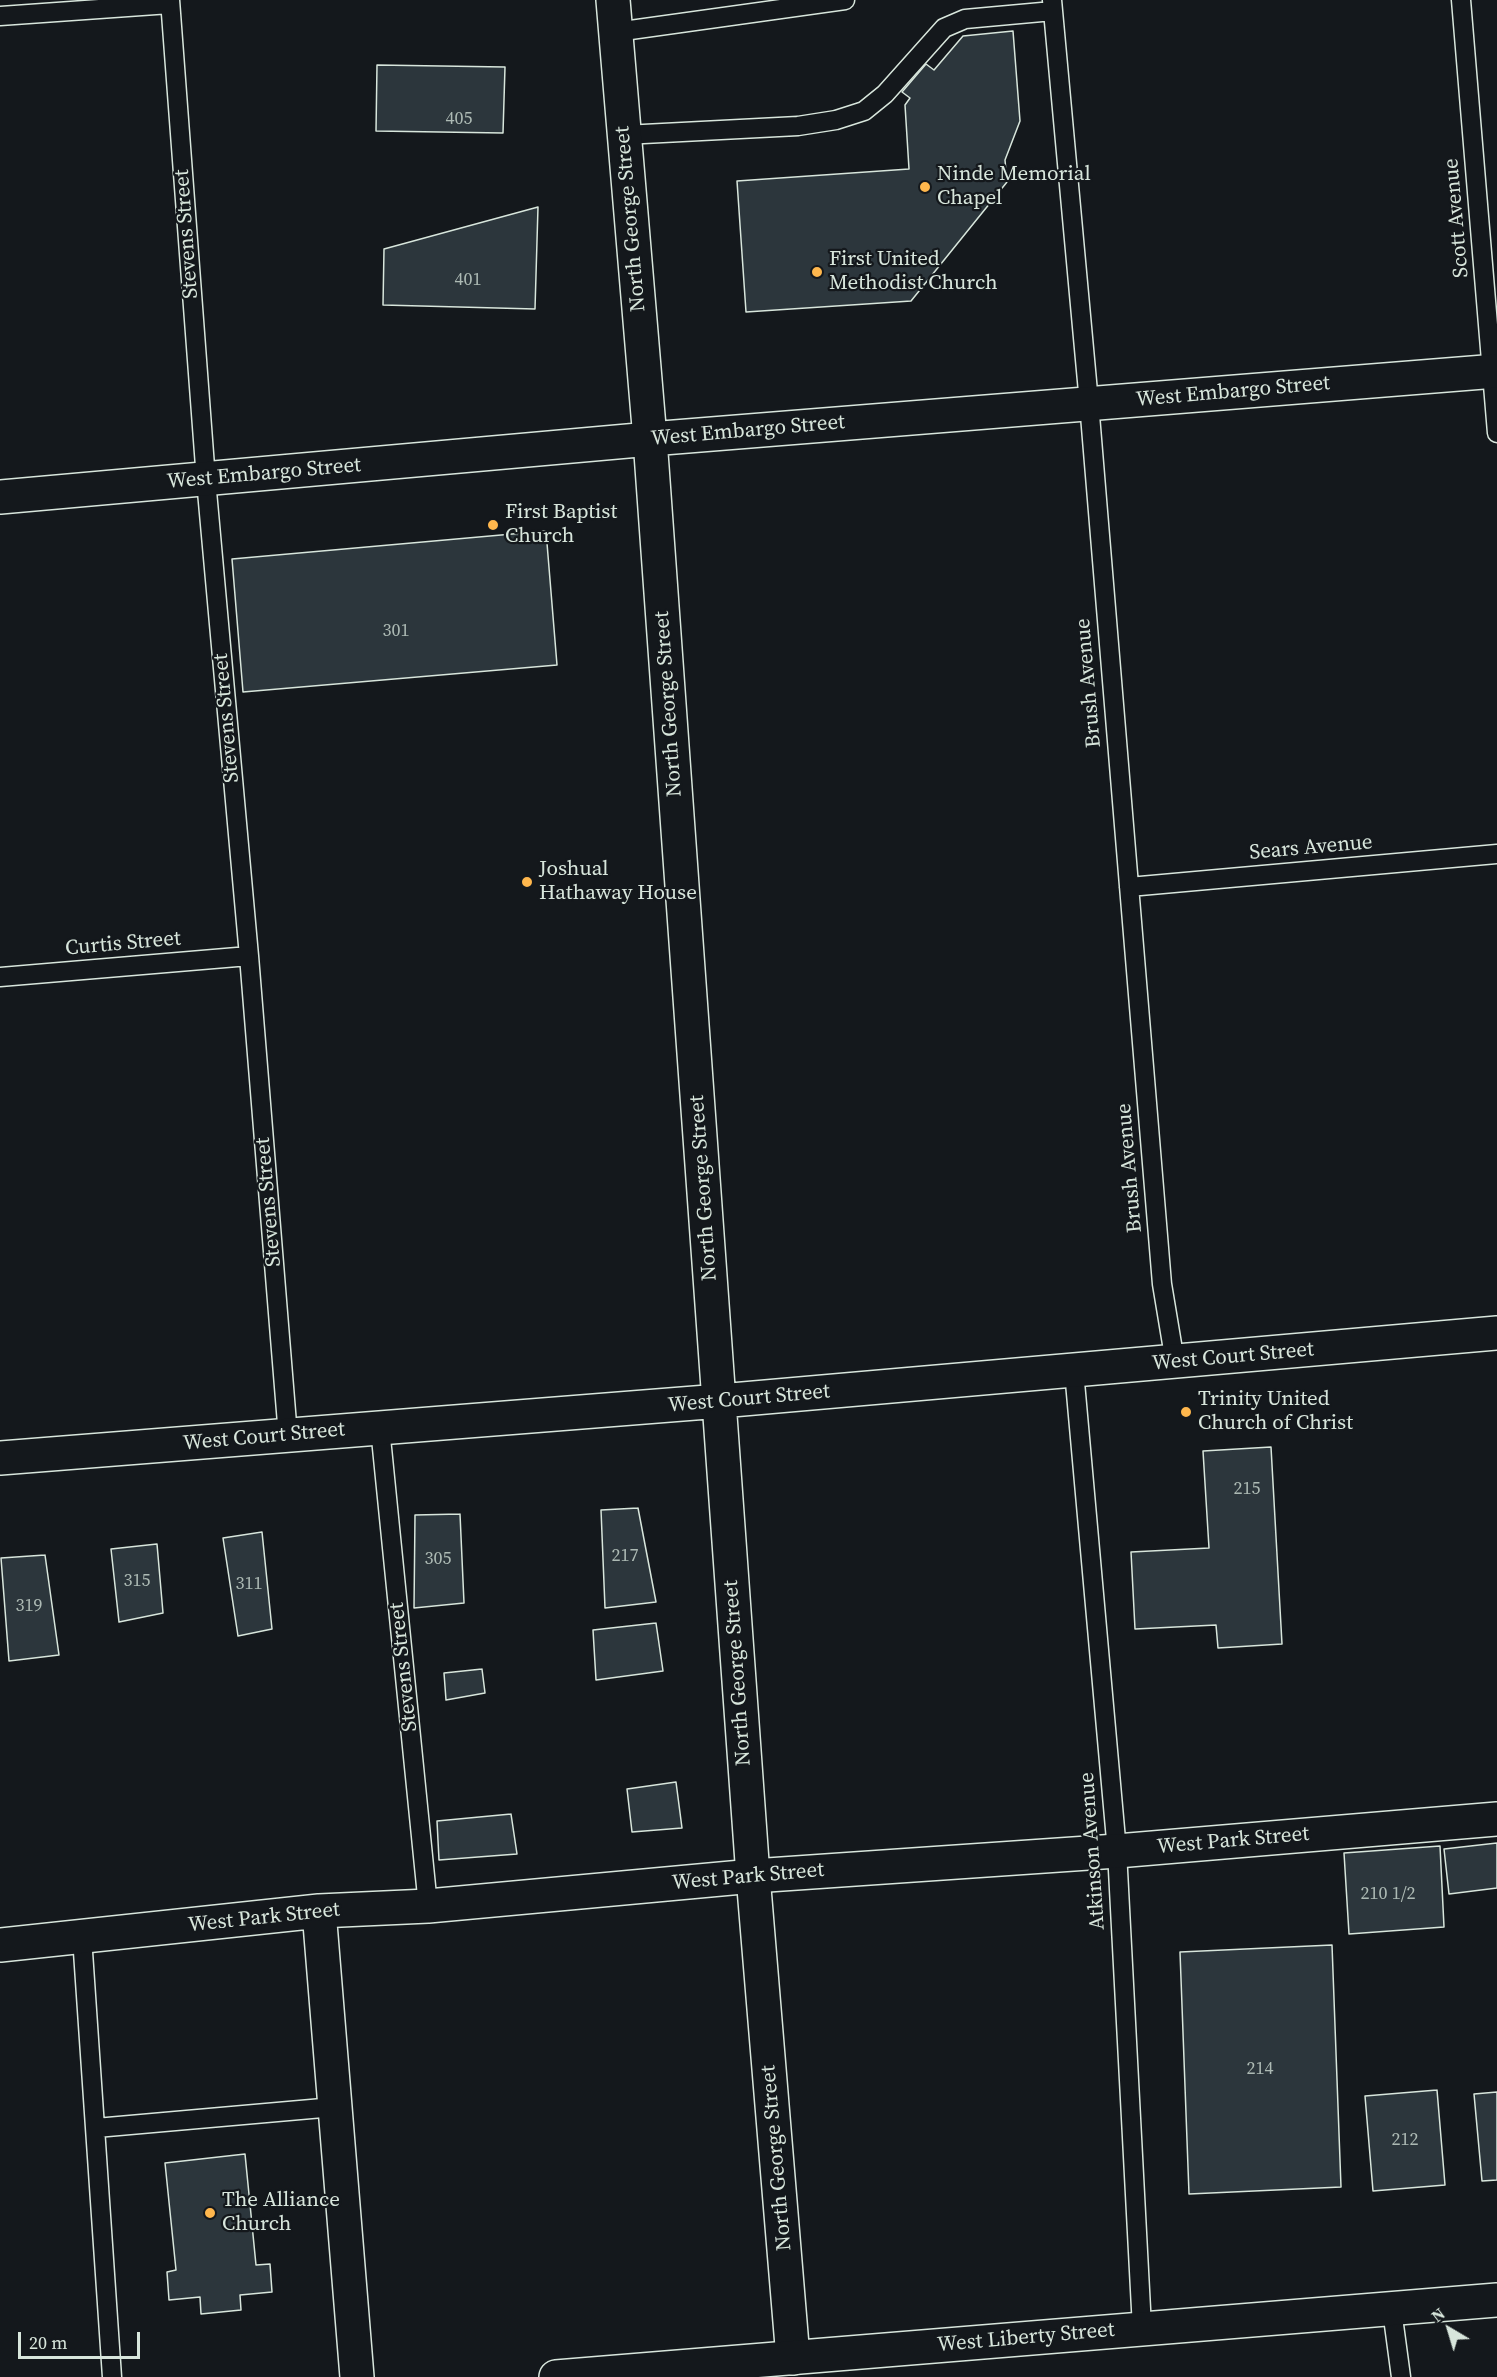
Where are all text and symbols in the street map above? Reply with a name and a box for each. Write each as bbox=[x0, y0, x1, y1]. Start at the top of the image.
house number: 405 bbox=[446, 108, 472, 130]
street label: North George Street bbox=[610, 125, 652, 313]
street label: Scott Avenue bbox=[1439, 157, 1475, 279]
place label: Ninde Memorial Chapel bbox=[937, 162, 1091, 212]
street label: Stevens Street bbox=[170, 168, 204, 300]
marker: Ninde Memorial Chapel bbox=[918, 180, 932, 194]
place label: First United Methodist Church bbox=[829, 247, 998, 297]
marker: First United Methodist Church bbox=[810, 265, 824, 279]
house number: 401 bbox=[455, 269, 481, 291]
street label: West Embargo Street bbox=[1135, 371, 1331, 413]
street label: West Embargo Street bbox=[650, 410, 846, 452]
street label: West Embargo Street bbox=[166, 453, 362, 495]
place label: First Baptist Church bbox=[505, 500, 617, 550]
marker: First Baptist Church bbox=[486, 518, 500, 532]
street label: North George Street bbox=[650, 610, 688, 798]
street label: Brush Avenue bbox=[1071, 617, 1107, 749]
house number: 301 bbox=[383, 620, 409, 642]
street label: Stevens Street bbox=[209, 652, 245, 784]
street label: Sears Avenue bbox=[1248, 830, 1374, 866]
place label: Joshual Hathaway House bbox=[539, 857, 697, 907]
marker: Joshual Hathaway House bbox=[520, 875, 534, 889]
street label: Curtis Street bbox=[64, 926, 182, 962]
street label: North George Street bbox=[685, 1094, 723, 1282]
street label: Brush Avenue bbox=[1112, 1102, 1148, 1234]
street label: Stevens Street bbox=[251, 1136, 287, 1268]
street label: West Court Street bbox=[1151, 1337, 1315, 1377]
street label: West Court Street bbox=[667, 1379, 831, 1419]
place label: Trinity United Church of Christ bbox=[1198, 1387, 1353, 1437]
marker: Trinity United Church of Christ bbox=[1179, 1405, 1193, 1419]
street label: West Court Street bbox=[182, 1417, 346, 1457]
house number: 215 bbox=[1234, 1478, 1260, 1500]
house number: 217 bbox=[612, 1545, 638, 1567]
house number: 305 bbox=[425, 1548, 451, 1570]
house number: 315 bbox=[124, 1570, 150, 1592]
house number: 311 bbox=[236, 1573, 262, 1595]
street label: North George Street bbox=[719, 1579, 757, 1767]
house number: 319 bbox=[16, 1595, 42, 1617]
street label: Stevens Street bbox=[385, 1601, 423, 1733]
street label: Atkinson Avenue bbox=[1075, 1771, 1111, 1931]
street label: West Park Street bbox=[1156, 1822, 1310, 1860]
street label: West Park Street bbox=[671, 1858, 825, 1896]
house number: 210 1/2 bbox=[1360, 1883, 1416, 1905]
street label: West Park Street bbox=[187, 1897, 341, 1939]
house number: 214 bbox=[1247, 2058, 1273, 2080]
street label: North George Street bbox=[756, 2064, 798, 2252]
house number: 212 bbox=[1392, 2129, 1418, 2151]
place label: The Alliance Church bbox=[222, 2188, 340, 2238]
marker: The Alliance Church bbox=[203, 2206, 217, 2220]
north arrow bbox=[1419, 2299, 1479, 2359]
text: N bbox=[1427, 2303, 1449, 2327]
street label: West Liberty Street bbox=[936, 2318, 1116, 2358]
scale bar bbox=[21, 2320, 142, 2358]
text: 20 m bbox=[29, 2330, 67, 2355]

